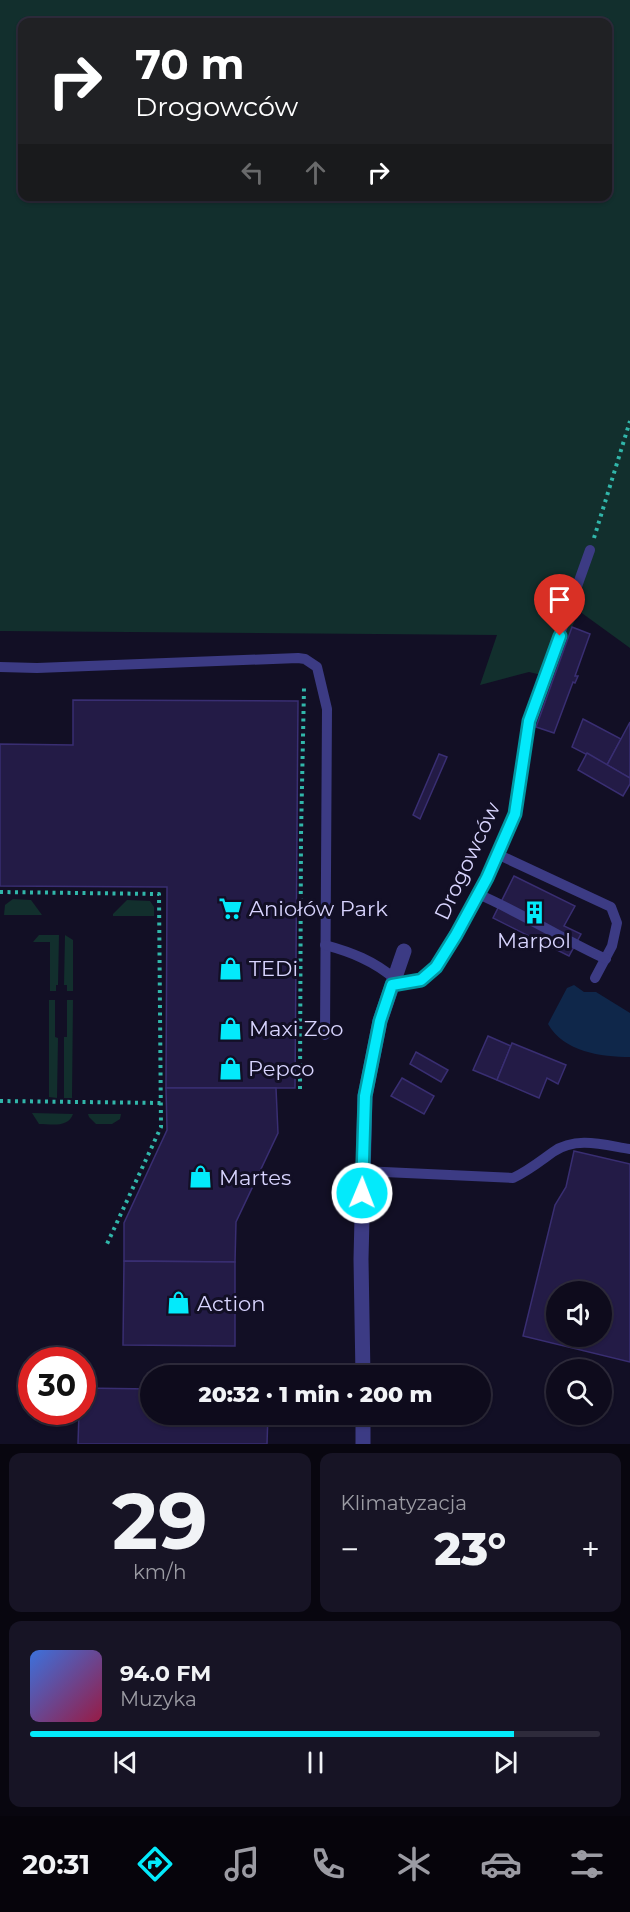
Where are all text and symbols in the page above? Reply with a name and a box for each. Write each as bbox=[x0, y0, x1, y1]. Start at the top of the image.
text: 70 m bbox=[135, 38, 245, 90]
icon: right bbox=[36, 42, 114, 120]
text: Drogowców bbox=[135, 90, 298, 123]
icon: left bbox=[236, 156, 269, 189]
icon: ahead bbox=[299, 156, 332, 189]
icon: right bbox=[362, 156, 395, 189]
pin bbox=[534, 574, 585, 636]
icon: arrive bbox=[543, 583, 576, 616]
street label: Drogowców bbox=[429, 798, 505, 924]
supermarket icon: Aniołów Park bbox=[218, 895, 244, 921]
place label: Aniołów Park bbox=[249, 896, 388, 921]
building icon: Marpol bbox=[521, 899, 547, 925]
place label: Marpol bbox=[497, 928, 571, 953]
shop icon: TEDi bbox=[218, 955, 244, 981]
place label: TEDi bbox=[249, 956, 298, 981]
shop icon: Maxi Zoo bbox=[218, 1015, 244, 1041]
place label: Maxi Zoo bbox=[249, 1016, 344, 1041]
shop icon: Pepco bbox=[217, 1055, 243, 1081]
place label: Pepco bbox=[248, 1056, 315, 1081]
position arrow bbox=[330, 1161, 394, 1225]
shop icon: Martes bbox=[188, 1164, 214, 1190]
place label: Martes bbox=[219, 1165, 291, 1190]
map controls bbox=[546, 1281, 612, 1425]
button: sound bbox=[546, 1281, 612, 1347]
shop icon: Action bbox=[166, 1290, 192, 1316]
place label: Action bbox=[197, 1291, 265, 1316]
speed limit sign: 30 bbox=[18, 1347, 96, 1425]
button: search bbox=[546, 1359, 612, 1425]
text: 20:32 · 1 min · 200 m bbox=[199, 1381, 432, 1408]
text: 29 bbox=[112, 1473, 208, 1569]
text: Klimatyzacja bbox=[341, 1491, 467, 1515]
text: 23° bbox=[434, 1521, 506, 1576]
text: − bbox=[341, 1529, 359, 1569]
text: + bbox=[581, 1529, 600, 1569]
text: km/h bbox=[133, 1560, 186, 1584]
text: 94.0 FM bbox=[120, 1660, 211, 1687]
text: Muzyka bbox=[120, 1687, 197, 1711]
icon: previous bbox=[109, 1746, 142, 1779]
icon: pause bbox=[299, 1746, 332, 1779]
icon: next bbox=[489, 1746, 522, 1779]
icon: directions bbox=[134, 1843, 176, 1885]
icon: music bbox=[221, 1843, 263, 1885]
icon: phone bbox=[307, 1843, 349, 1885]
icon: climate bbox=[393, 1843, 435, 1885]
icon: car bbox=[480, 1843, 522, 1885]
icon: filters bbox=[566, 1843, 608, 1885]
text: 20:31 bbox=[22, 1848, 90, 1881]

